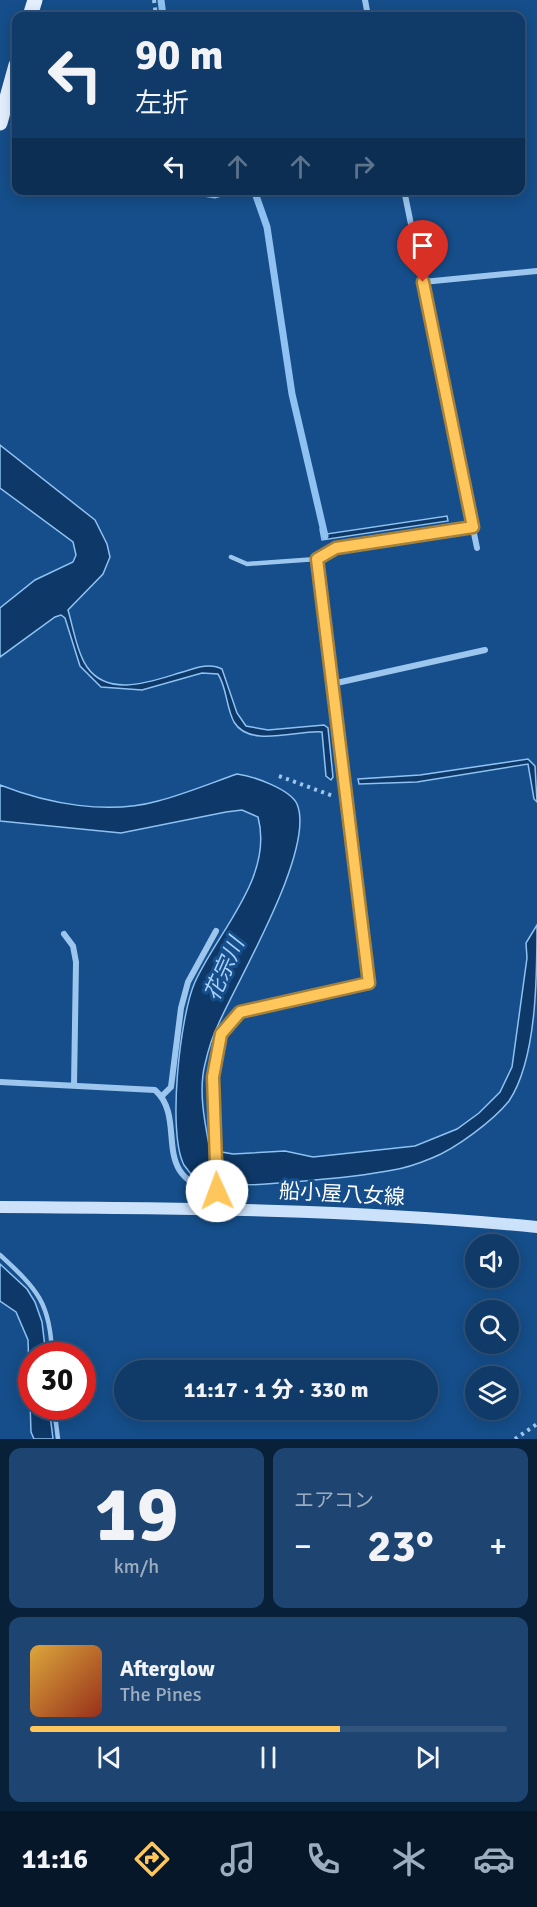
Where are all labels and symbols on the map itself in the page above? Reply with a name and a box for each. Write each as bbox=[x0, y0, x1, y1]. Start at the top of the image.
pin bbox=[397, 220, 448, 282]
water label: 花宗川 bbox=[198, 932, 251, 1005]
position arrow bbox=[185, 1159, 249, 1223]
street label: 船小屋八女線 bbox=[278, 1178, 406, 1210]
speed limit sign: 30 bbox=[18, 1342, 96, 1420]

